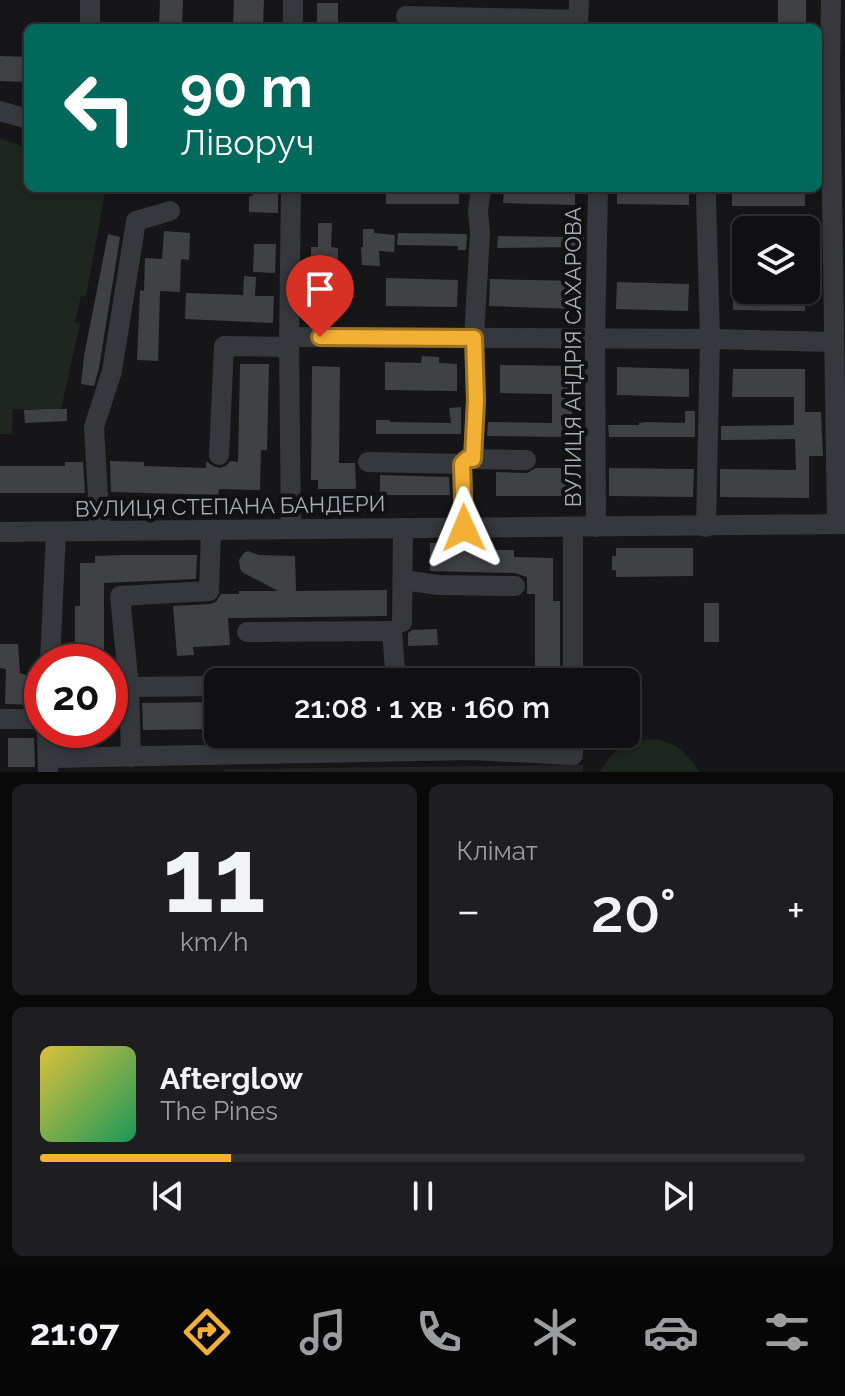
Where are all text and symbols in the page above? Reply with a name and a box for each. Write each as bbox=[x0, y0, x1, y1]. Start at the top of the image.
text: 90 m bbox=[180, 54, 313, 120]
icon: left bbox=[48, 56, 152, 160]
text: Ліворуч bbox=[180, 121, 314, 163]
street label: ВУЛИЦЯ АНДРІЯ САХАРОВА bbox=[560, 207, 586, 507]
map controls bbox=[732, 216, 820, 304]
button: layers bbox=[732, 216, 820, 304]
pin bbox=[286, 255, 354, 337]
icon: arrive bbox=[298, 267, 342, 311]
position arrow bbox=[422, 486, 506, 570]
street label: ВУЛИЦЯ СТЕПАНА БАНДЕРИ bbox=[75, 490, 385, 522]
speed limit sign: 20 bbox=[24, 644, 128, 748]
text: 21:08 · 1 хв · 160 m bbox=[294, 690, 550, 725]
text: 11 bbox=[163, 814, 266, 936]
text: Клімат bbox=[457, 836, 538, 866]
text: 20° bbox=[591, 876, 676, 946]
text: − bbox=[457, 885, 480, 936]
text: + bbox=[787, 885, 805, 936]
text: km/h bbox=[180, 927, 249, 957]
text: Afterglow bbox=[160, 1061, 303, 1096]
text: The Pines bbox=[160, 1096, 278, 1126]
icon: previous bbox=[146, 1174, 190, 1218]
icon: pause bbox=[401, 1174, 445, 1218]
icon: next bbox=[656, 1174, 700, 1218]
icon: directions bbox=[179, 1304, 235, 1360]
icon: music bbox=[295, 1304, 351, 1360]
icon: phone bbox=[411, 1304, 467, 1360]
icon: climate bbox=[527, 1304, 583, 1360]
icon: car bbox=[643, 1304, 699, 1360]
icon: filters bbox=[759, 1304, 815, 1360]
text: 21:07 bbox=[30, 1311, 119, 1353]

